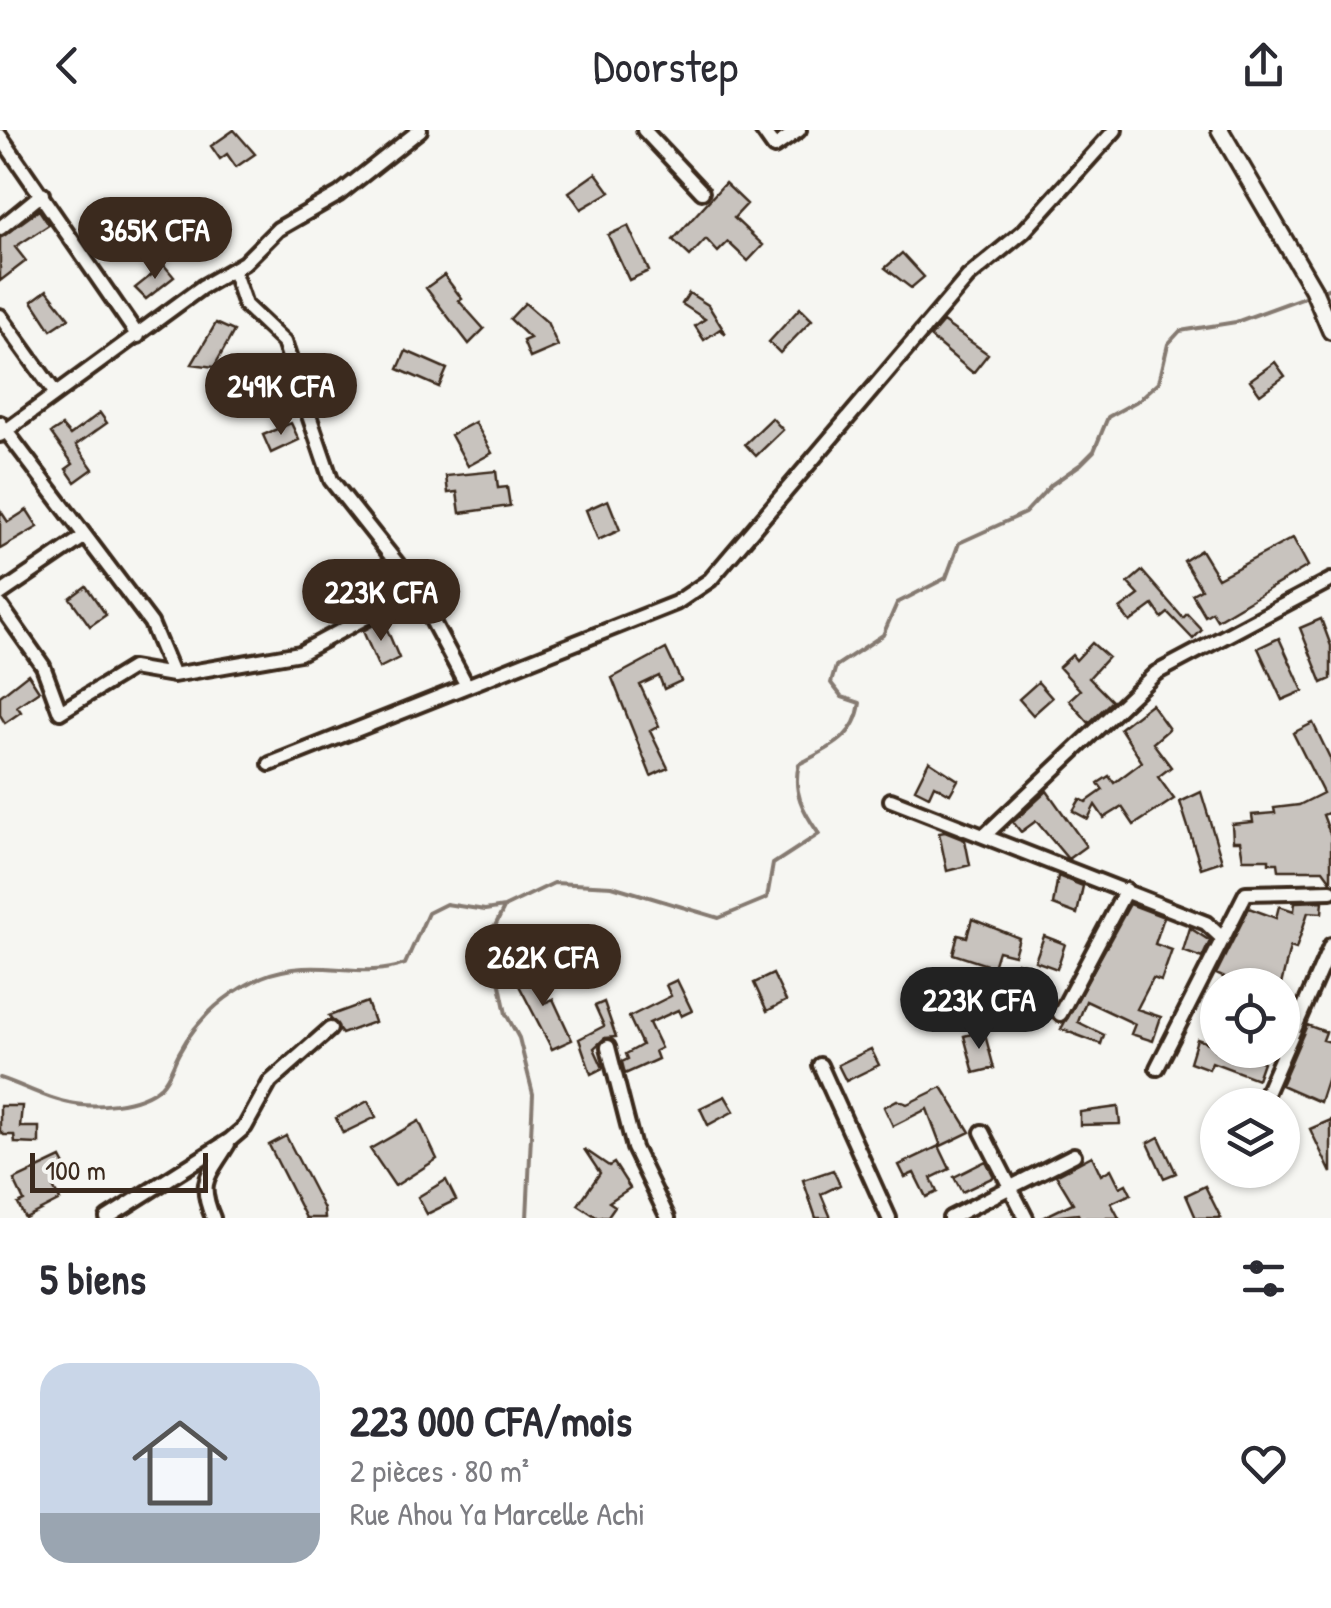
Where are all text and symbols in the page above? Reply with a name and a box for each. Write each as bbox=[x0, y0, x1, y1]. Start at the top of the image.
text: Doorstep bbox=[593, 35, 738, 96]
icon: back bbox=[40, 38, 95, 93]
icon: share bbox=[1236, 38, 1291, 93]
pin: 365K CFA bbox=[52, 197, 258, 282]
text: 365K CFA bbox=[100, 208, 210, 251]
pin: 249K CFA bbox=[178, 353, 384, 438]
text: 249K CFA bbox=[227, 364, 335, 407]
pin: 223K CFA bbox=[278, 559, 484, 644]
text: 223K CFA bbox=[324, 570, 438, 613]
pin: 262K CFA bbox=[440, 924, 646, 1009]
text: 262K CFA bbox=[487, 935, 599, 978]
pin: 223K CFA bbox=[876, 967, 1082, 1052]
map controls bbox=[1200, 968, 1300, 1188]
button: locate bbox=[1200, 968, 1300, 1068]
text: 223K CFA bbox=[922, 978, 1036, 1021]
button: layers bbox=[1200, 1088, 1300, 1188]
scale bar bbox=[30, 1148, 208, 1192]
text: 100 m bbox=[45, 1151, 106, 1189]
text: 5 biens bbox=[40, 1250, 146, 1307]
icon: filters bbox=[1236, 1251, 1291, 1306]
text: 223 000 CFA/mois bbox=[350, 1392, 632, 1449]
icon: home bbox=[120, 1403, 240, 1523]
icon: heart bbox=[1236, 1436, 1291, 1491]
text: 2 pièces · 80 m² bbox=[350, 1449, 529, 1492]
text: Rue Ahou Ya Marcelle Achi bbox=[350, 1492, 645, 1535]

